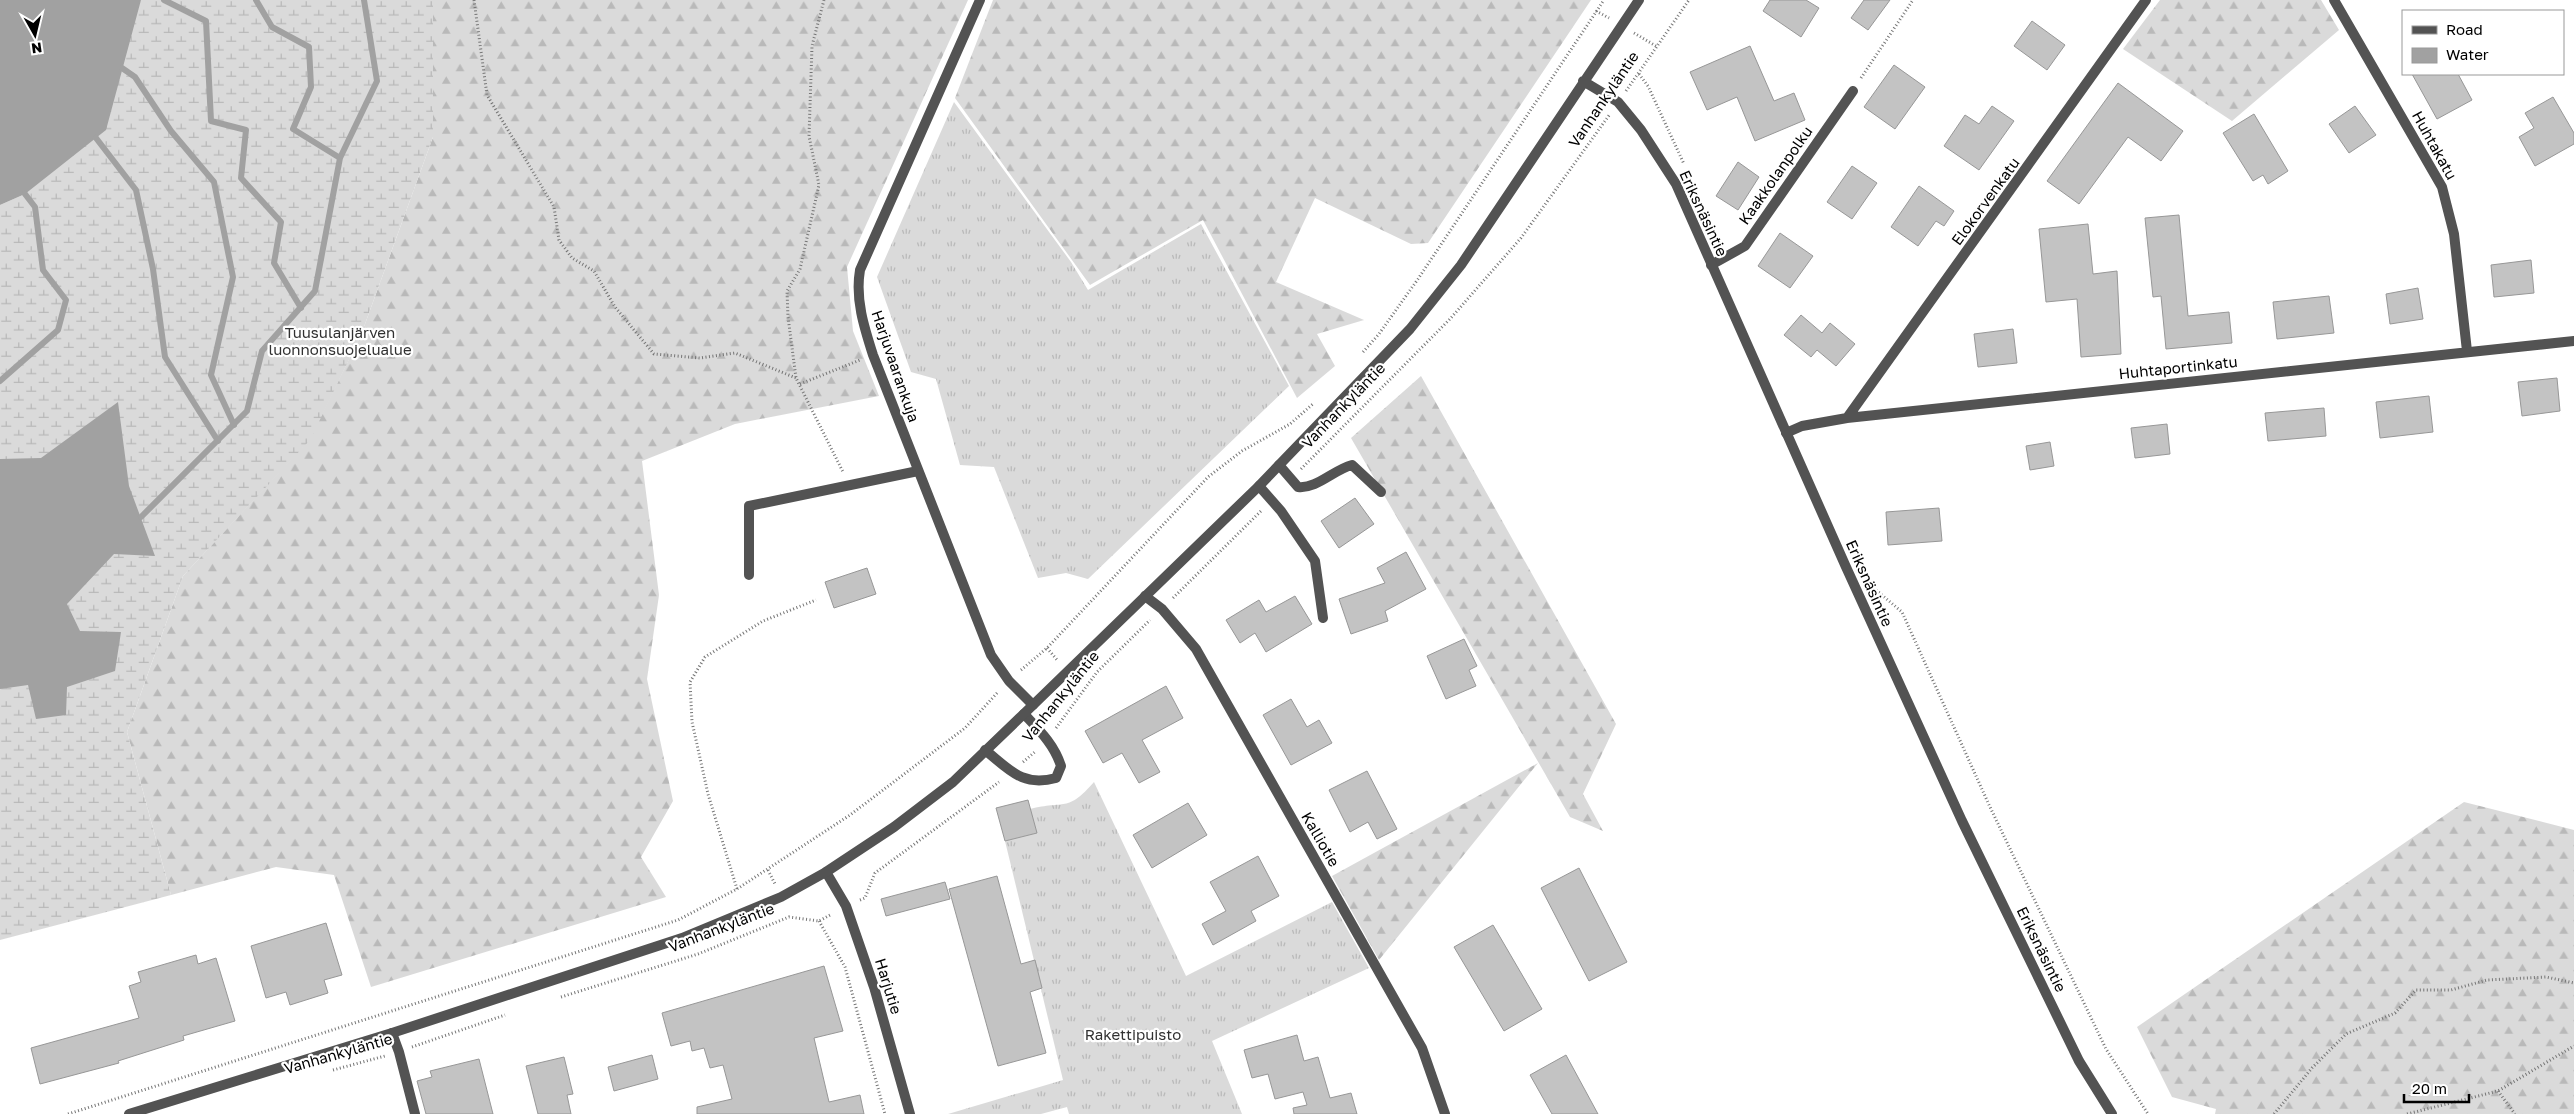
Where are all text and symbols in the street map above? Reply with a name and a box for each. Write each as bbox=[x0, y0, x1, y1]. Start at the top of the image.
north arrow bbox=[10, 10, 60, 60]
legend bbox=[2402, 10, 2564, 75]
text: Road bbox=[2446, 20, 2483, 38]
text: N bbox=[30, 39, 43, 58]
text: Water bbox=[2446, 45, 2489, 63]
street label: Vanhankyläntie bbox=[1564, 47, 1642, 150]
street label: Huhtakatu bbox=[2409, 108, 2461, 182]
street label: Kaakkolanpolku bbox=[1734, 122, 1816, 228]
street label: Elokorvenkatu bbox=[1947, 154, 2023, 248]
street label: Eriksnäsintie bbox=[1676, 167, 1732, 259]
street label: Harjuvaarankuja bbox=[868, 308, 924, 424]
park label: Tuusulanjärven luonnonsuojelualue bbox=[268, 323, 412, 358]
street label: Huhtaportinkatu bbox=[2118, 352, 2238, 382]
street label: Vanhankyläntie bbox=[1298, 358, 1389, 451]
street label: Eriksnäsintie bbox=[1843, 537, 1897, 629]
street label: Vanhankyläntie bbox=[1018, 647, 1102, 745]
street label: Kalliotie bbox=[1298, 809, 1344, 870]
street label: Vanhankyläntie bbox=[666, 898, 777, 955]
street label: Eriksnäsintie bbox=[2014, 903, 2071, 995]
street label: Harjutie bbox=[872, 956, 906, 1016]
park label: Rakettipuisto bbox=[1085, 1025, 1181, 1043]
street label: Vanhankyläntie bbox=[282, 1029, 395, 1077]
scale bar bbox=[2404, 1072, 2469, 1104]
text: 20 m bbox=[2412, 1079, 2447, 1097]

